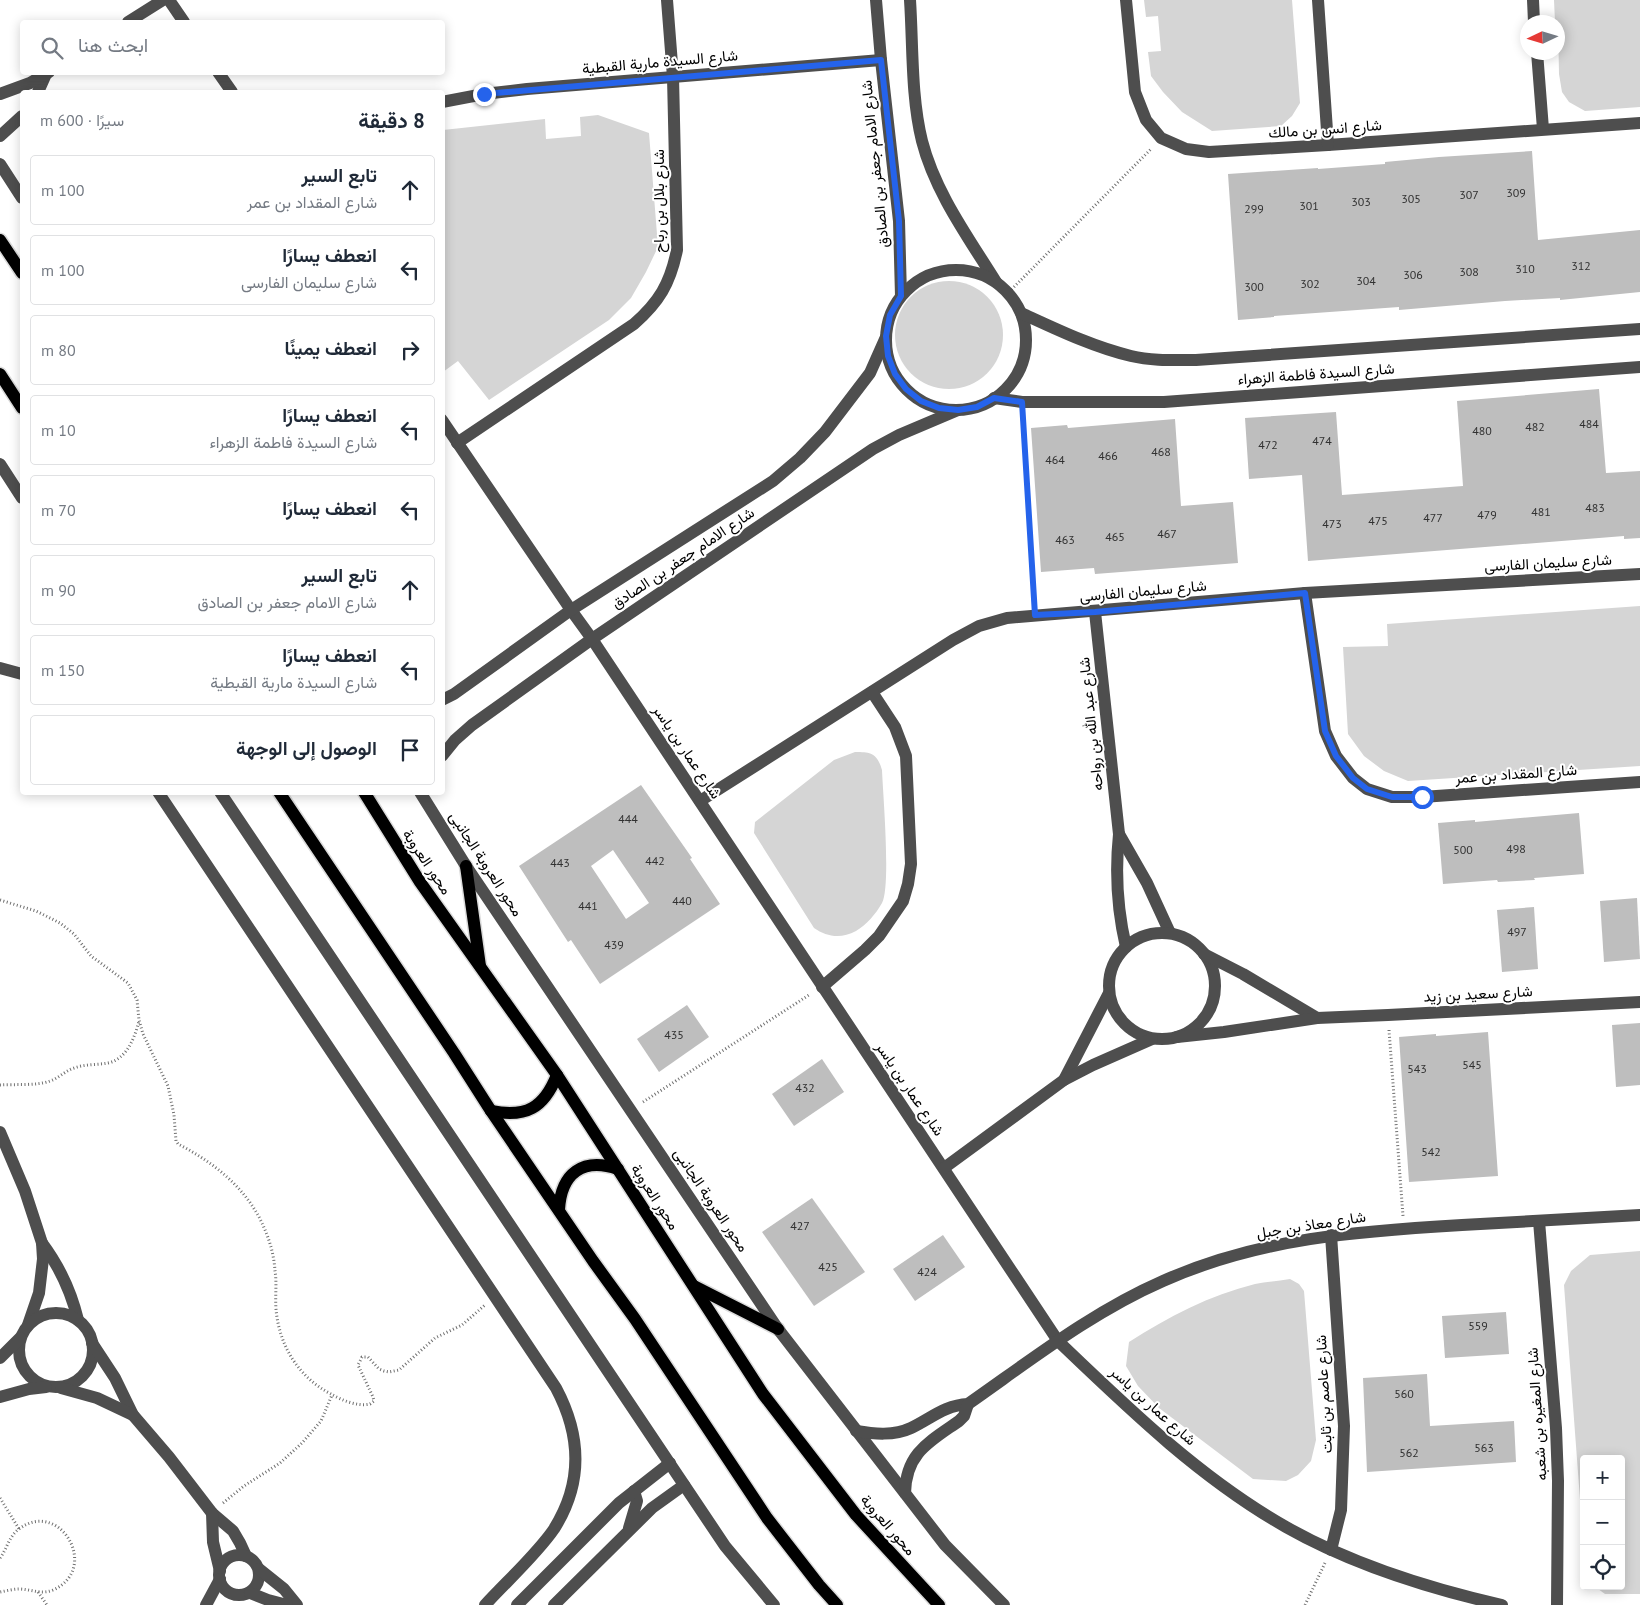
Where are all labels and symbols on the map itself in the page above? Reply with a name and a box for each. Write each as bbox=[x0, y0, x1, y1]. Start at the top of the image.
north arrow bbox=[1520, 15, 1565, 60]
street label: شارع السيدة مارية القبطية bbox=[581, 45, 739, 80]
street label: شارع الامام جعفر بن الصادق bbox=[856, 79, 895, 249]
route end bbox=[473, 83, 496, 106]
street label: شارع انس بن مالك bbox=[1268, 115, 1383, 144]
street label: شارع بلال بن رباح bbox=[649, 149, 670, 253]
house number: 309 bbox=[1506, 185, 1526, 200]
house number: 307 bbox=[1459, 187, 1479, 202]
house number: 305 bbox=[1401, 191, 1421, 206]
house number: 303 bbox=[1351, 194, 1371, 209]
house number: 301 bbox=[1299, 198, 1319, 213]
house number: 299 bbox=[1244, 201, 1264, 216]
house number: 312 bbox=[1571, 258, 1591, 273]
house number: 310 bbox=[1515, 261, 1535, 276]
house number: 308 bbox=[1459, 264, 1479, 279]
house number: 306 bbox=[1403, 267, 1423, 282]
house number: 304 bbox=[1356, 273, 1376, 288]
house number: 302 bbox=[1300, 276, 1320, 291]
house number: 300 bbox=[1244, 279, 1264, 294]
street label: شارع السيدة فاطمة الزهراء bbox=[1237, 359, 1395, 390]
house number: 484 bbox=[1579, 416, 1599, 431]
house number: 482 bbox=[1525, 419, 1545, 434]
house number: 480 bbox=[1472, 423, 1492, 438]
house number: 474 bbox=[1312, 433, 1332, 448]
house number: 472 bbox=[1258, 437, 1278, 452]
house number: 468 bbox=[1151, 444, 1171, 459]
house number: 466 bbox=[1098, 448, 1118, 463]
house number: 464 bbox=[1045, 452, 1065, 467]
house number: 483 bbox=[1585, 500, 1605, 515]
street label: شارع الامام جعفر بن الصادق bbox=[608, 503, 759, 614]
house number: 481 bbox=[1531, 504, 1551, 519]
house number: 479 bbox=[1477, 507, 1497, 522]
house number: 477 bbox=[1423, 510, 1443, 525]
house number: 475 bbox=[1368, 513, 1388, 528]
house number: 473 bbox=[1322, 516, 1342, 531]
house number: 467 bbox=[1157, 526, 1177, 541]
house number: 465 bbox=[1105, 529, 1125, 544]
house number: 463 bbox=[1055, 532, 1075, 547]
street label: شارع سليمان الفارسى bbox=[1484, 550, 1612, 577]
street label: شارع سليمان الفارسى bbox=[1079, 575, 1208, 608]
street label: شارع عبد الله بن رواحه bbox=[1074, 656, 1109, 792]
street label: شارع عمار بن ياسر bbox=[647, 700, 726, 804]
street label: شارع المقداد بن عمر bbox=[1453, 760, 1578, 789]
route start bbox=[1411, 786, 1434, 809]
street label: محور العروبة الجانبى bbox=[445, 808, 527, 920]
house number: 444 bbox=[618, 811, 638, 826]
street label: محور العروبة bbox=[399, 825, 456, 898]
house number: 498 bbox=[1506, 841, 1526, 856]
house number: 500 bbox=[1453, 842, 1473, 857]
house number: 442 bbox=[645, 853, 665, 868]
house number: 443 bbox=[550, 855, 570, 870]
house number: 440 bbox=[672, 893, 692, 908]
house number: 441 bbox=[578, 898, 598, 913]
house number: 497 bbox=[1507, 924, 1527, 939]
house number: 439 bbox=[604, 937, 624, 952]
street label: شارع سعيد بن زيد bbox=[1423, 981, 1533, 1008]
house number: 435 bbox=[664, 1027, 684, 1042]
street label: شارع عمار بن ياسر bbox=[870, 1037, 949, 1141]
house number: 545 bbox=[1462, 1057, 1482, 1072]
house number: 543 bbox=[1407, 1061, 1427, 1076]
house number: 432 bbox=[795, 1080, 815, 1095]
street label: محور العروبة الجانبى bbox=[669, 1144, 753, 1256]
house number: 542 bbox=[1421, 1144, 1441, 1159]
street label: محور العروبة bbox=[627, 1160, 684, 1233]
street label: شارع معاذ بن جبل bbox=[1255, 1206, 1367, 1245]
house number: 427 bbox=[790, 1218, 810, 1233]
house number: 425 bbox=[818, 1259, 838, 1274]
house number: 424 bbox=[917, 1264, 937, 1279]
house number: 559 bbox=[1468, 1318, 1488, 1333]
street label: شارع عاصم بن ثابت bbox=[1311, 1334, 1338, 1454]
street label: شارع المغيره بن شعبه bbox=[1522, 1347, 1553, 1481]
street label: شارع عمار بن ياسر bbox=[1104, 1361, 1200, 1451]
house number: 560 bbox=[1394, 1386, 1414, 1401]
house number: 563 bbox=[1474, 1440, 1494, 1455]
house number: 562 bbox=[1399, 1445, 1419, 1460]
street label: محور العروبة bbox=[857, 1490, 920, 1559]

